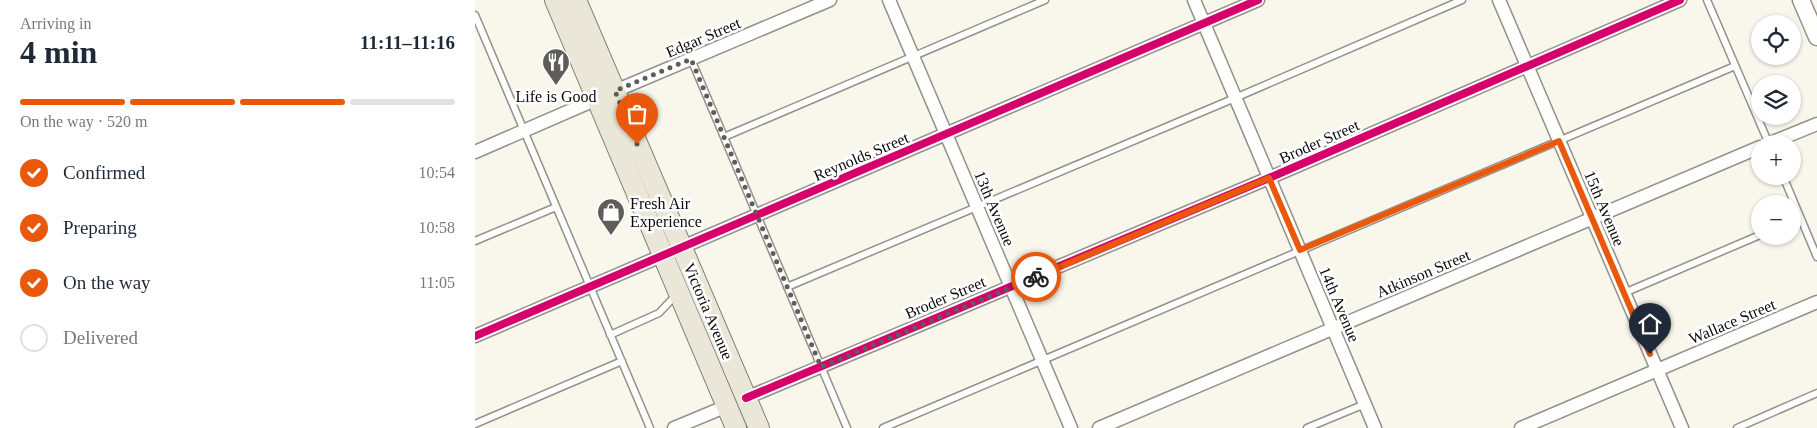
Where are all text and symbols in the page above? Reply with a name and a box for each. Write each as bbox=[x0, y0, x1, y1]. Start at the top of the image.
street label: Edgar Street bbox=[663, 14, 744, 62]
text: Arriving in bbox=[20, 15, 92, 32]
map controls bbox=[1751, 15, 1801, 245]
button: locate bbox=[1751, 15, 1801, 65]
text: 11:11–11:16 bbox=[360, 32, 455, 53]
text: 4 min bbox=[20, 34, 97, 70]
restaurant icon: Life is Good bbox=[541, 47, 571, 86]
button: layers bbox=[1751, 75, 1801, 125]
place label: Life is Good bbox=[516, 88, 596, 105]
pin bbox=[616, 93, 658, 144]
icon: bag bbox=[623, 100, 651, 128]
text: On the way · 520 m bbox=[20, 113, 148, 130]
street label: Broder Street bbox=[1277, 116, 1362, 167]
street label: Reynolds Street bbox=[811, 129, 912, 185]
button: + bbox=[1751, 135, 1801, 185]
icon: check bbox=[20, 159, 48, 187]
text: Confirmed bbox=[63, 162, 145, 183]
text: 10:54 bbox=[419, 164, 455, 181]
street label: 13th Avenue bbox=[971, 168, 1018, 248]
street label: 15th Avenue bbox=[1581, 168, 1628, 248]
place label: Fresh Air Experience bbox=[630, 195, 702, 231]
button: − bbox=[1751, 195, 1801, 245]
shop icon: Fresh Air Experience bbox=[596, 197, 626, 236]
icon: check bbox=[20, 214, 48, 242]
text: Preparing bbox=[63, 217, 137, 238]
text: 10:58 bbox=[419, 219, 455, 236]
street label: Atkinson Street bbox=[1374, 246, 1473, 301]
courier bbox=[1011, 252, 1061, 302]
street label: Victoria Avenue bbox=[681, 260, 737, 362]
icon: bike bbox=[1022, 263, 1050, 291]
street label: 14th Avenue bbox=[1316, 264, 1363, 344]
icon: check bbox=[20, 269, 48, 297]
text: On the way bbox=[63, 272, 151, 293]
street label: Broder Street bbox=[902, 273, 988, 322]
text: 11:05 bbox=[419, 274, 455, 291]
street label: Wallace Street bbox=[1686, 295, 1779, 347]
pin bbox=[1629, 303, 1671, 354]
icon: home bbox=[1636, 310, 1664, 338]
text: Delivered bbox=[63, 327, 138, 348]

